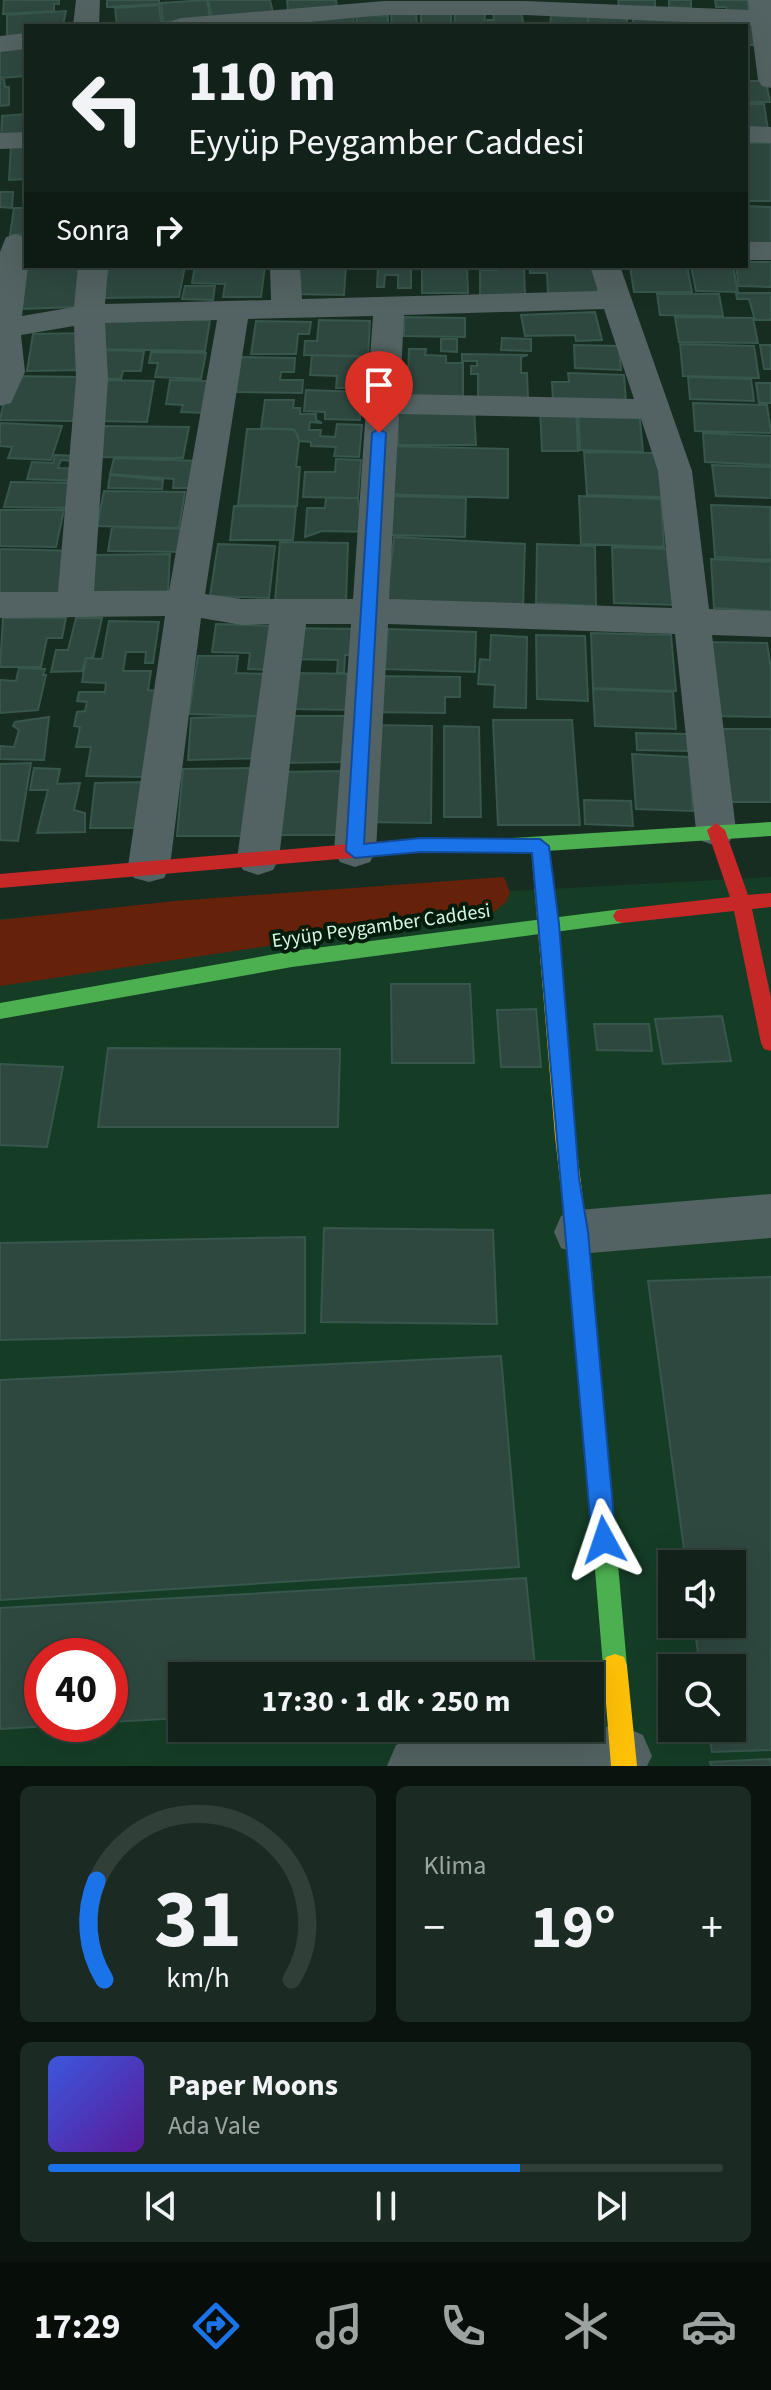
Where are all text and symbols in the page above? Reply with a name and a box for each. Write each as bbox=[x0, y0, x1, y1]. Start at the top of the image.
text: 110 m bbox=[188, 43, 336, 122]
icon: left bbox=[56, 56, 160, 160]
text: Eyyüp Peygamber Caddesi bbox=[188, 117, 585, 168]
icon: right bbox=[146, 208, 190, 252]
text: Sonra bbox=[56, 209, 130, 252]
pin bbox=[345, 351, 413, 433]
icon: arrive bbox=[357, 363, 401, 407]
street label: Eyyüp Peygamber Caddesi bbox=[270, 897, 492, 955]
position arrow bbox=[562, 1498, 646, 1582]
map controls bbox=[658, 1550, 746, 1742]
button: sound bbox=[658, 1550, 746, 1638]
speed limit sign: 40 bbox=[24, 1638, 128, 1742]
button: search bbox=[658, 1654, 746, 1742]
text: 17:30 · 1 dk · 250 m bbox=[261, 1680, 511, 1723]
text: Klima bbox=[424, 1847, 486, 1884]
text: 31 bbox=[154, 1861, 242, 1979]
text: 19° bbox=[531, 1886, 616, 1971]
text: − bbox=[424, 1897, 445, 1960]
text: + bbox=[701, 1897, 723, 1960]
text: km/h bbox=[166, 1958, 229, 1998]
text: Paper Moons bbox=[168, 2064, 338, 2107]
text: Ada Vale bbox=[168, 2107, 260, 2144]
icon: previous bbox=[139, 2184, 183, 2228]
icon: pause bbox=[364, 2184, 408, 2228]
icon: next bbox=[589, 2184, 633, 2228]
icon: directions bbox=[188, 2298, 244, 2354]
icon: music bbox=[311, 2298, 367, 2354]
icon: phone bbox=[435, 2298, 491, 2354]
icon: climate bbox=[558, 2298, 614, 2354]
icon: car bbox=[681, 2298, 737, 2354]
text: 17:29 bbox=[34, 2301, 121, 2352]

